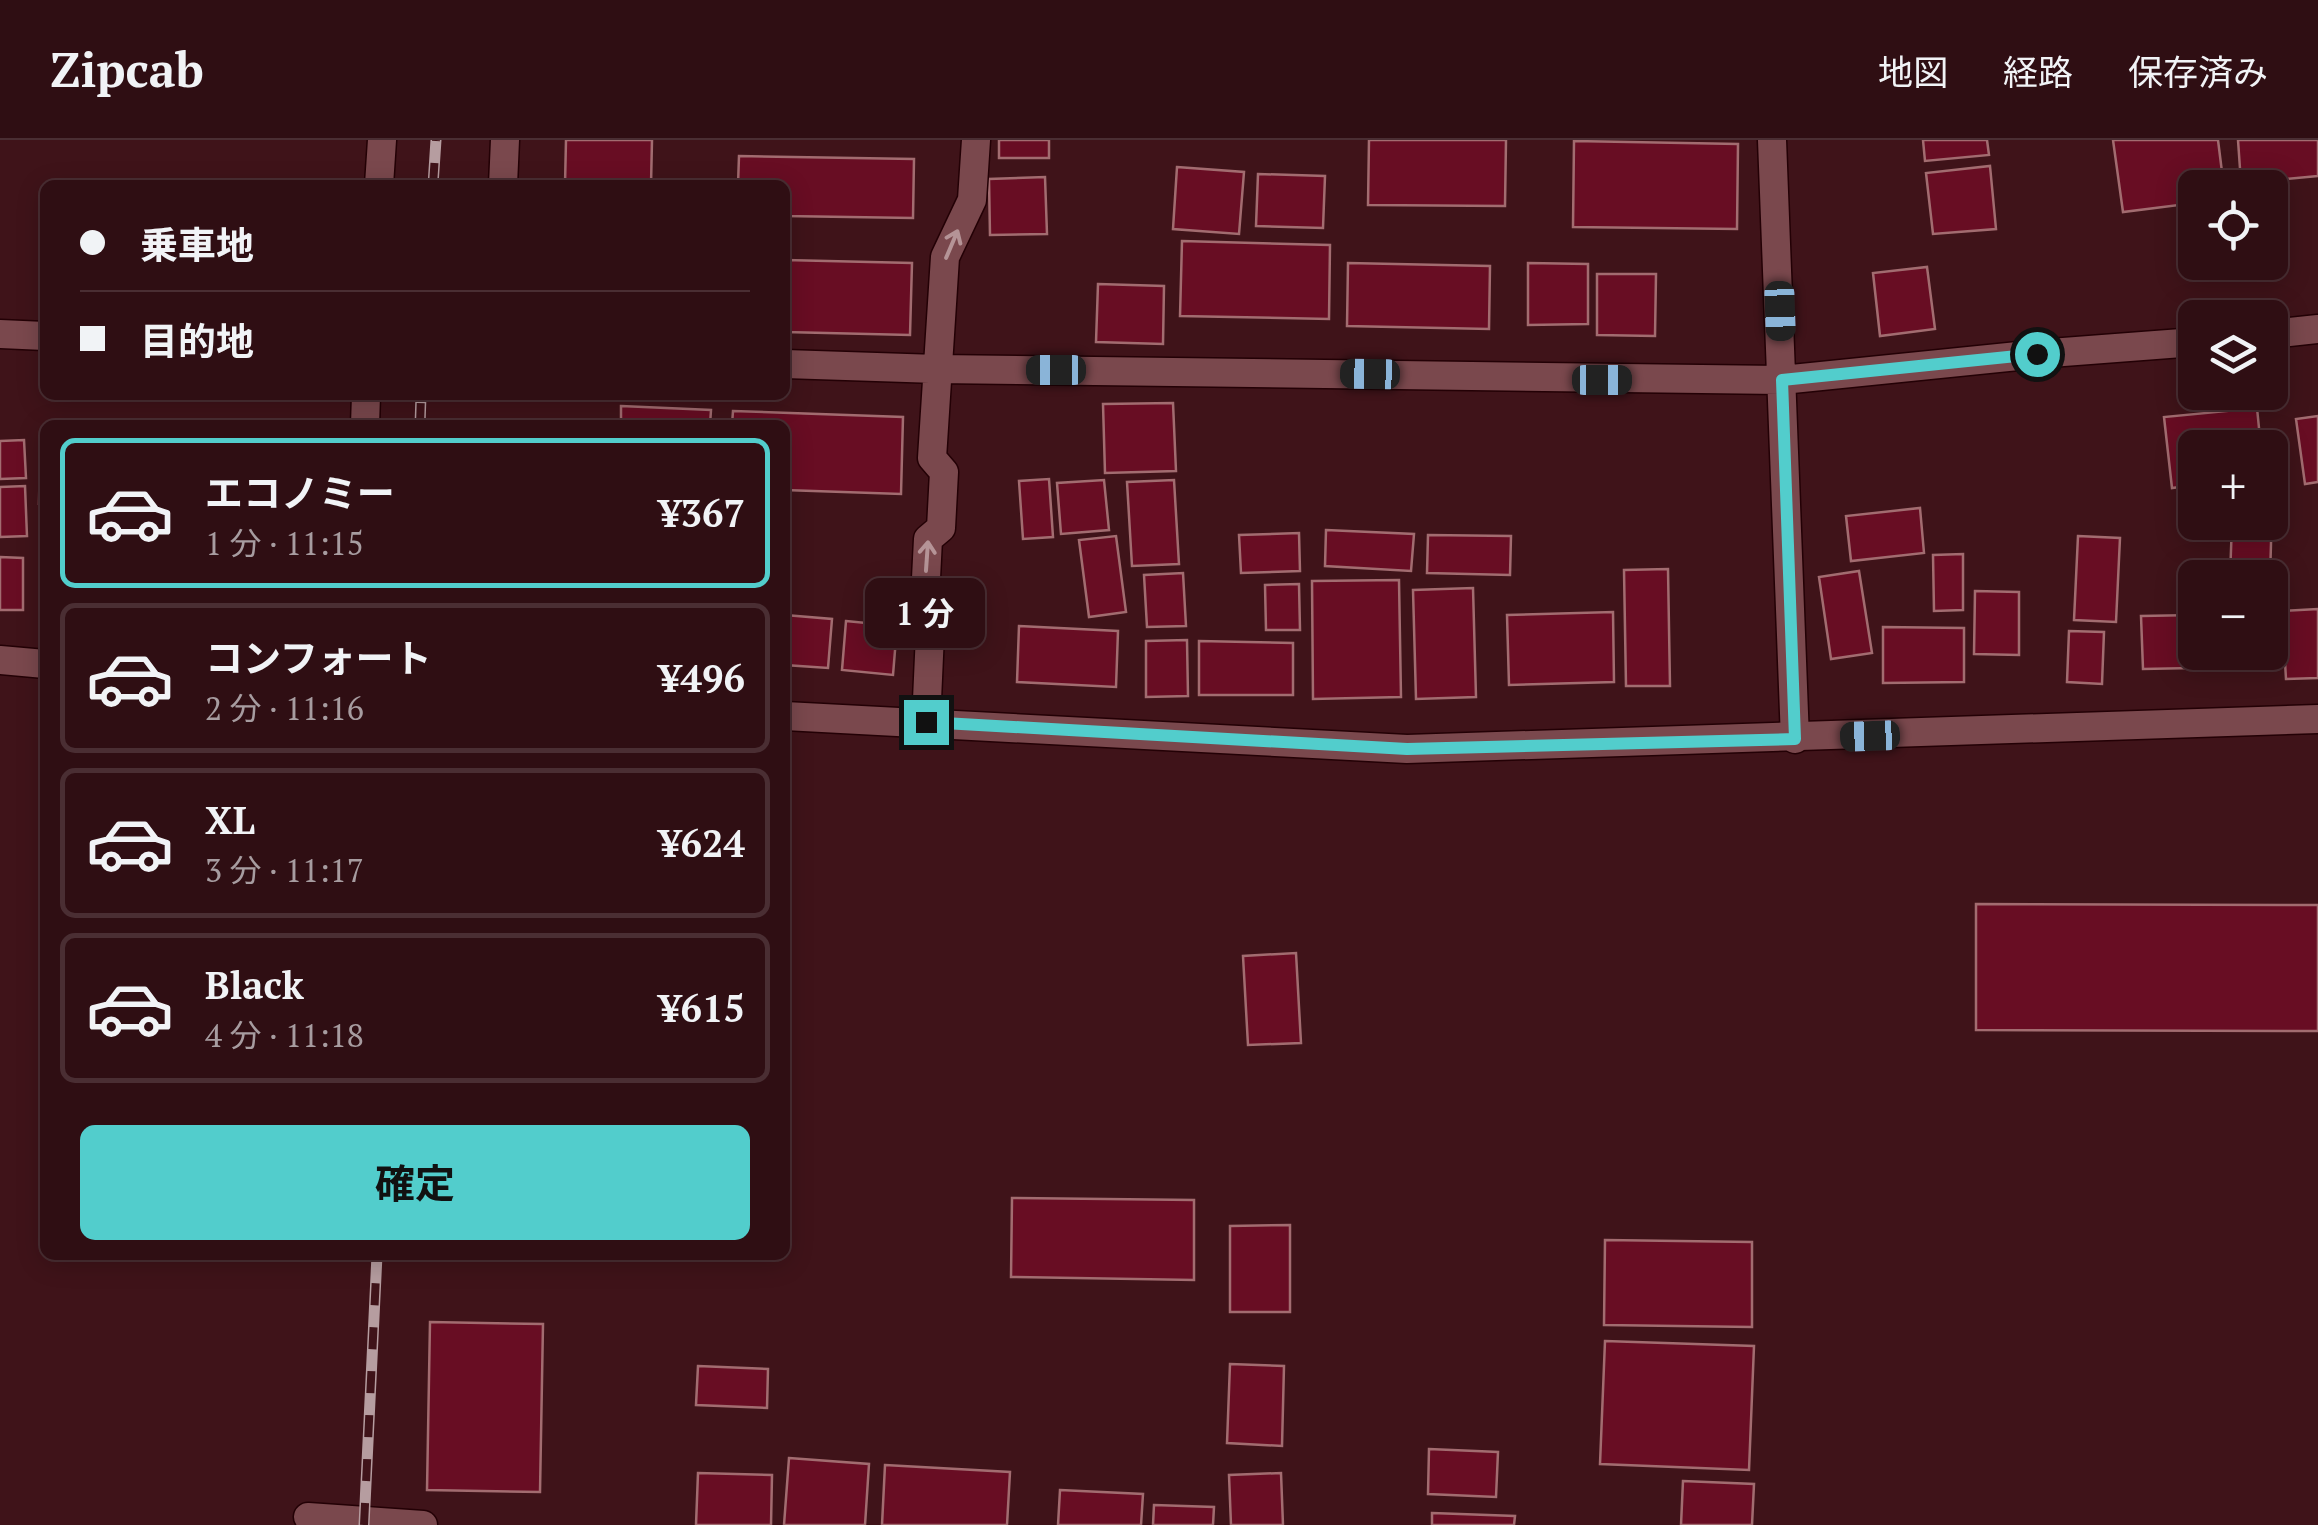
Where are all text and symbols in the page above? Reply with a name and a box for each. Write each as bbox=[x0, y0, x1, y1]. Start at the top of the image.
text: Zipcab bbox=[50, 37, 204, 101]
text: 地図 bbox=[1878, 49, 1948, 95]
text: 経路 bbox=[2003, 49, 2073, 95]
text: 保存済み bbox=[2128, 49, 2268, 95]
map controls bbox=[2178, 170, 2288, 670]
button: locate bbox=[2178, 170, 2288, 280]
text: 乗車地 bbox=[140, 220, 254, 270]
one-way arrow bbox=[944, 229, 962, 260]
car bbox=[1764, 280, 1796, 342]
button: layers bbox=[2178, 300, 2288, 410]
text: 目的地 bbox=[140, 316, 254, 366]
route start bbox=[2015, 332, 2060, 377]
car bbox=[1026, 355, 1086, 385]
car bbox=[1340, 358, 1400, 390]
car bbox=[1572, 365, 1632, 395]
button: + bbox=[2178, 430, 2288, 540]
icon: car bbox=[85, 468, 175, 558]
text: エコノミー bbox=[205, 468, 395, 518]
text: ¥367 bbox=[659, 488, 745, 538]
text: 1 分 · 11:15 bbox=[205, 522, 364, 564]
one-way arrow bbox=[918, 541, 937, 573]
button: − bbox=[2178, 560, 2288, 670]
callout: 1 分 bbox=[866, 577, 986, 647]
text: 1 分 bbox=[896, 592, 954, 634]
icon: car bbox=[85, 633, 175, 723]
text: コンフォート bbox=[205, 633, 432, 683]
text: ¥496 bbox=[659, 653, 745, 703]
text: 2 分 · 11:16 bbox=[205, 687, 364, 729]
route end bbox=[904, 700, 949, 745]
car bbox=[1839, 720, 1901, 752]
text: XL bbox=[205, 795, 255, 845]
icon: car bbox=[85, 798, 175, 888]
text: ¥624 bbox=[659, 818, 745, 868]
text: 3 分 · 11:17 bbox=[205, 849, 364, 891]
text: Black bbox=[205, 960, 304, 1010]
icon: car bbox=[85, 963, 175, 1053]
text: ¥615 bbox=[659, 983, 745, 1033]
text: 4 分 · 11:18 bbox=[205, 1014, 364, 1056]
button: 確定 bbox=[80, 1125, 750, 1240]

